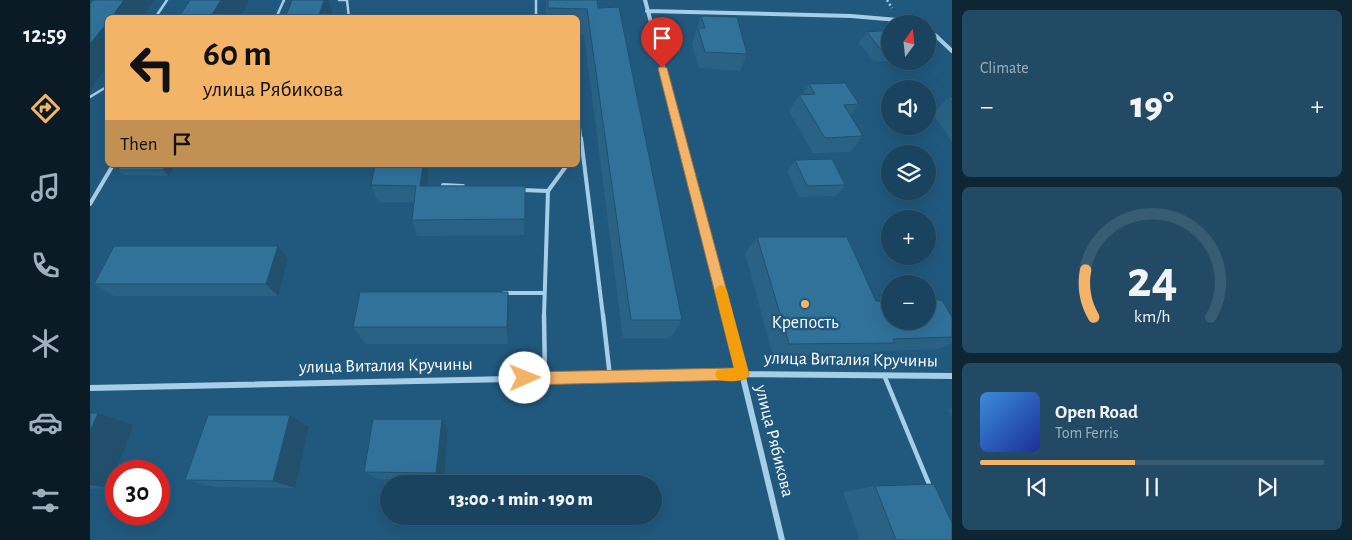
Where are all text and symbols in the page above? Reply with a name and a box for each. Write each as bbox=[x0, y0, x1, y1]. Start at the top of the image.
north arrow bbox=[881, 15, 936, 70]
map controls bbox=[881, 15, 936, 330]
pin bbox=[641, 17, 683, 68]
text: 12:59 bbox=[23, 24, 67, 46]
icon: arrive bbox=[648, 24, 676, 52]
icon: left bbox=[120, 35, 185, 100]
text: 60 m bbox=[203, 37, 272, 72]
text: Climate bbox=[980, 60, 1029, 76]
text: улица Рябикова bbox=[203, 78, 343, 100]
button: sound bbox=[881, 80, 936, 135]
text: 19° bbox=[1130, 87, 1174, 125]
icon: directions bbox=[28, 91, 63, 126]
text: − bbox=[980, 93, 993, 121]
text: + bbox=[1311, 93, 1324, 121]
icon: arrive bbox=[168, 130, 196, 158]
text: Then bbox=[120, 135, 158, 154]
button: layers bbox=[881, 145, 936, 200]
icon: music bbox=[28, 170, 63, 205]
button: + bbox=[881, 210, 936, 265]
icon: phone bbox=[28, 248, 63, 283]
text: 24 bbox=[1127, 254, 1177, 306]
button: − bbox=[881, 275, 936, 330]
marker: Крепость bbox=[799, 298, 811, 310]
text: km/h bbox=[1134, 308, 1170, 326]
place label: Крепость bbox=[771, 314, 839, 332]
icon: climate bbox=[28, 326, 63, 361]
street label: улица Виталия Кручины bbox=[763, 349, 938, 371]
position arrow bbox=[498, 351, 550, 403]
street label: улица Виталия Кручины bbox=[298, 355, 473, 377]
street label: улица Рябикова bbox=[751, 382, 798, 499]
text: Open Road bbox=[1055, 403, 1138, 422]
icon: car bbox=[28, 405, 63, 440]
text: Tom Ferris bbox=[1055, 425, 1119, 441]
speed limit sign: 30 bbox=[105, 460, 170, 525]
icon: previous bbox=[1023, 473, 1051, 501]
icon: pause bbox=[1138, 473, 1166, 501]
icon: next bbox=[1253, 473, 1281, 501]
icon: filters bbox=[28, 483, 63, 518]
text: 13:00 · 1 min · 190 m bbox=[449, 490, 593, 509]

